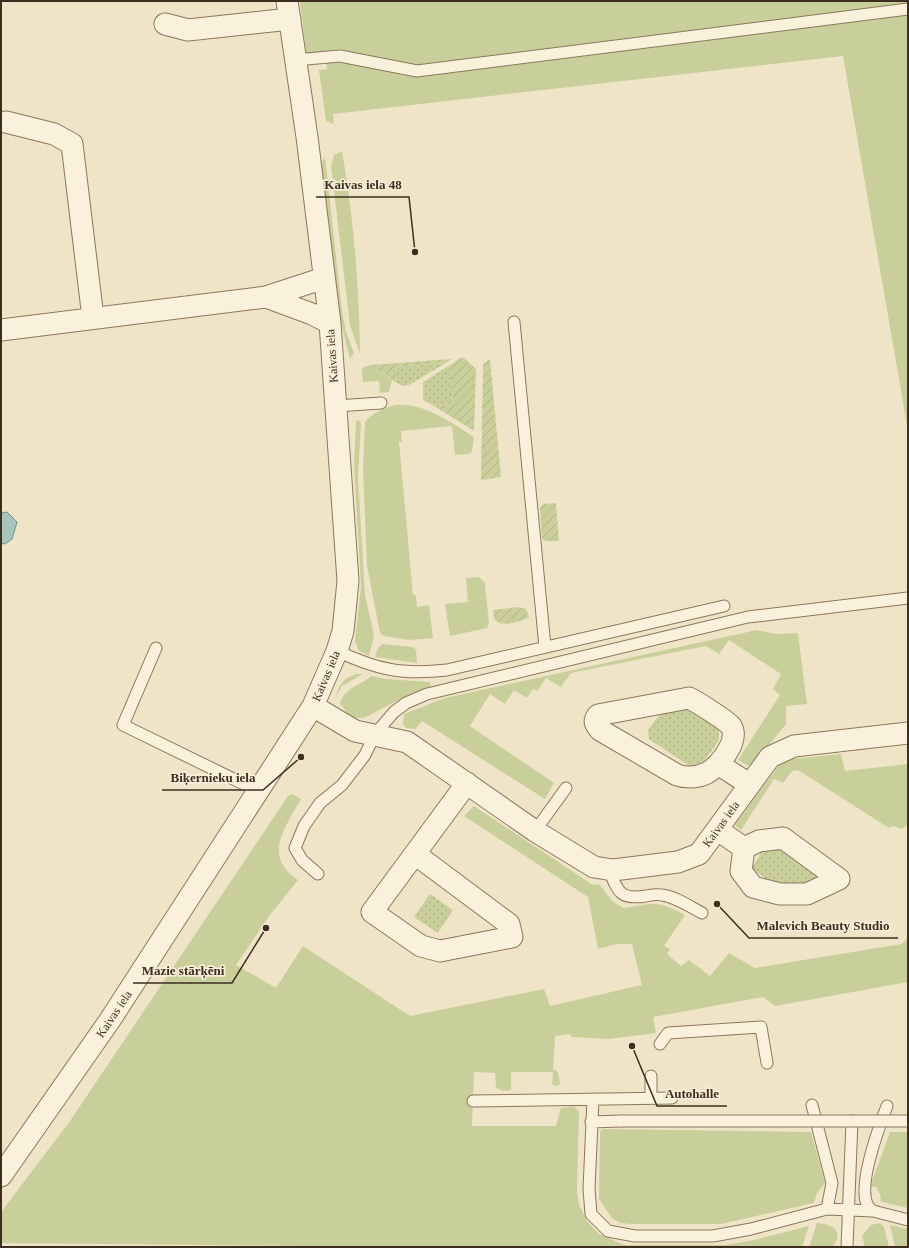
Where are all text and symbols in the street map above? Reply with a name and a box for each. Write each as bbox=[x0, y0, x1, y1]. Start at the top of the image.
callout: Kaivas iela 48 bbox=[316, 172, 409, 197]
text: Kaivas iela 48 bbox=[324, 177, 402, 192]
street label: Kaivas iela bbox=[323, 328, 341, 383]
street label: Kaivas iela bbox=[309, 648, 343, 703]
callout: Biķernieku iela bbox=[162, 765, 263, 790]
text: Biķernieku iela bbox=[171, 770, 256, 786]
street label: Kaivas iela bbox=[700, 798, 743, 850]
callout: Malevich Beauty Studio bbox=[749, 913, 898, 938]
text: Malevich Beauty Studio bbox=[757, 918, 889, 933]
callout: Mazie stārķēni bbox=[133, 958, 232, 983]
text: Mazie stārķēni bbox=[142, 963, 225, 979]
street label: Kaivas iela bbox=[93, 987, 135, 1040]
callout: Autohalle bbox=[657, 1081, 727, 1106]
text: Autohalle bbox=[665, 1086, 719, 1101]

